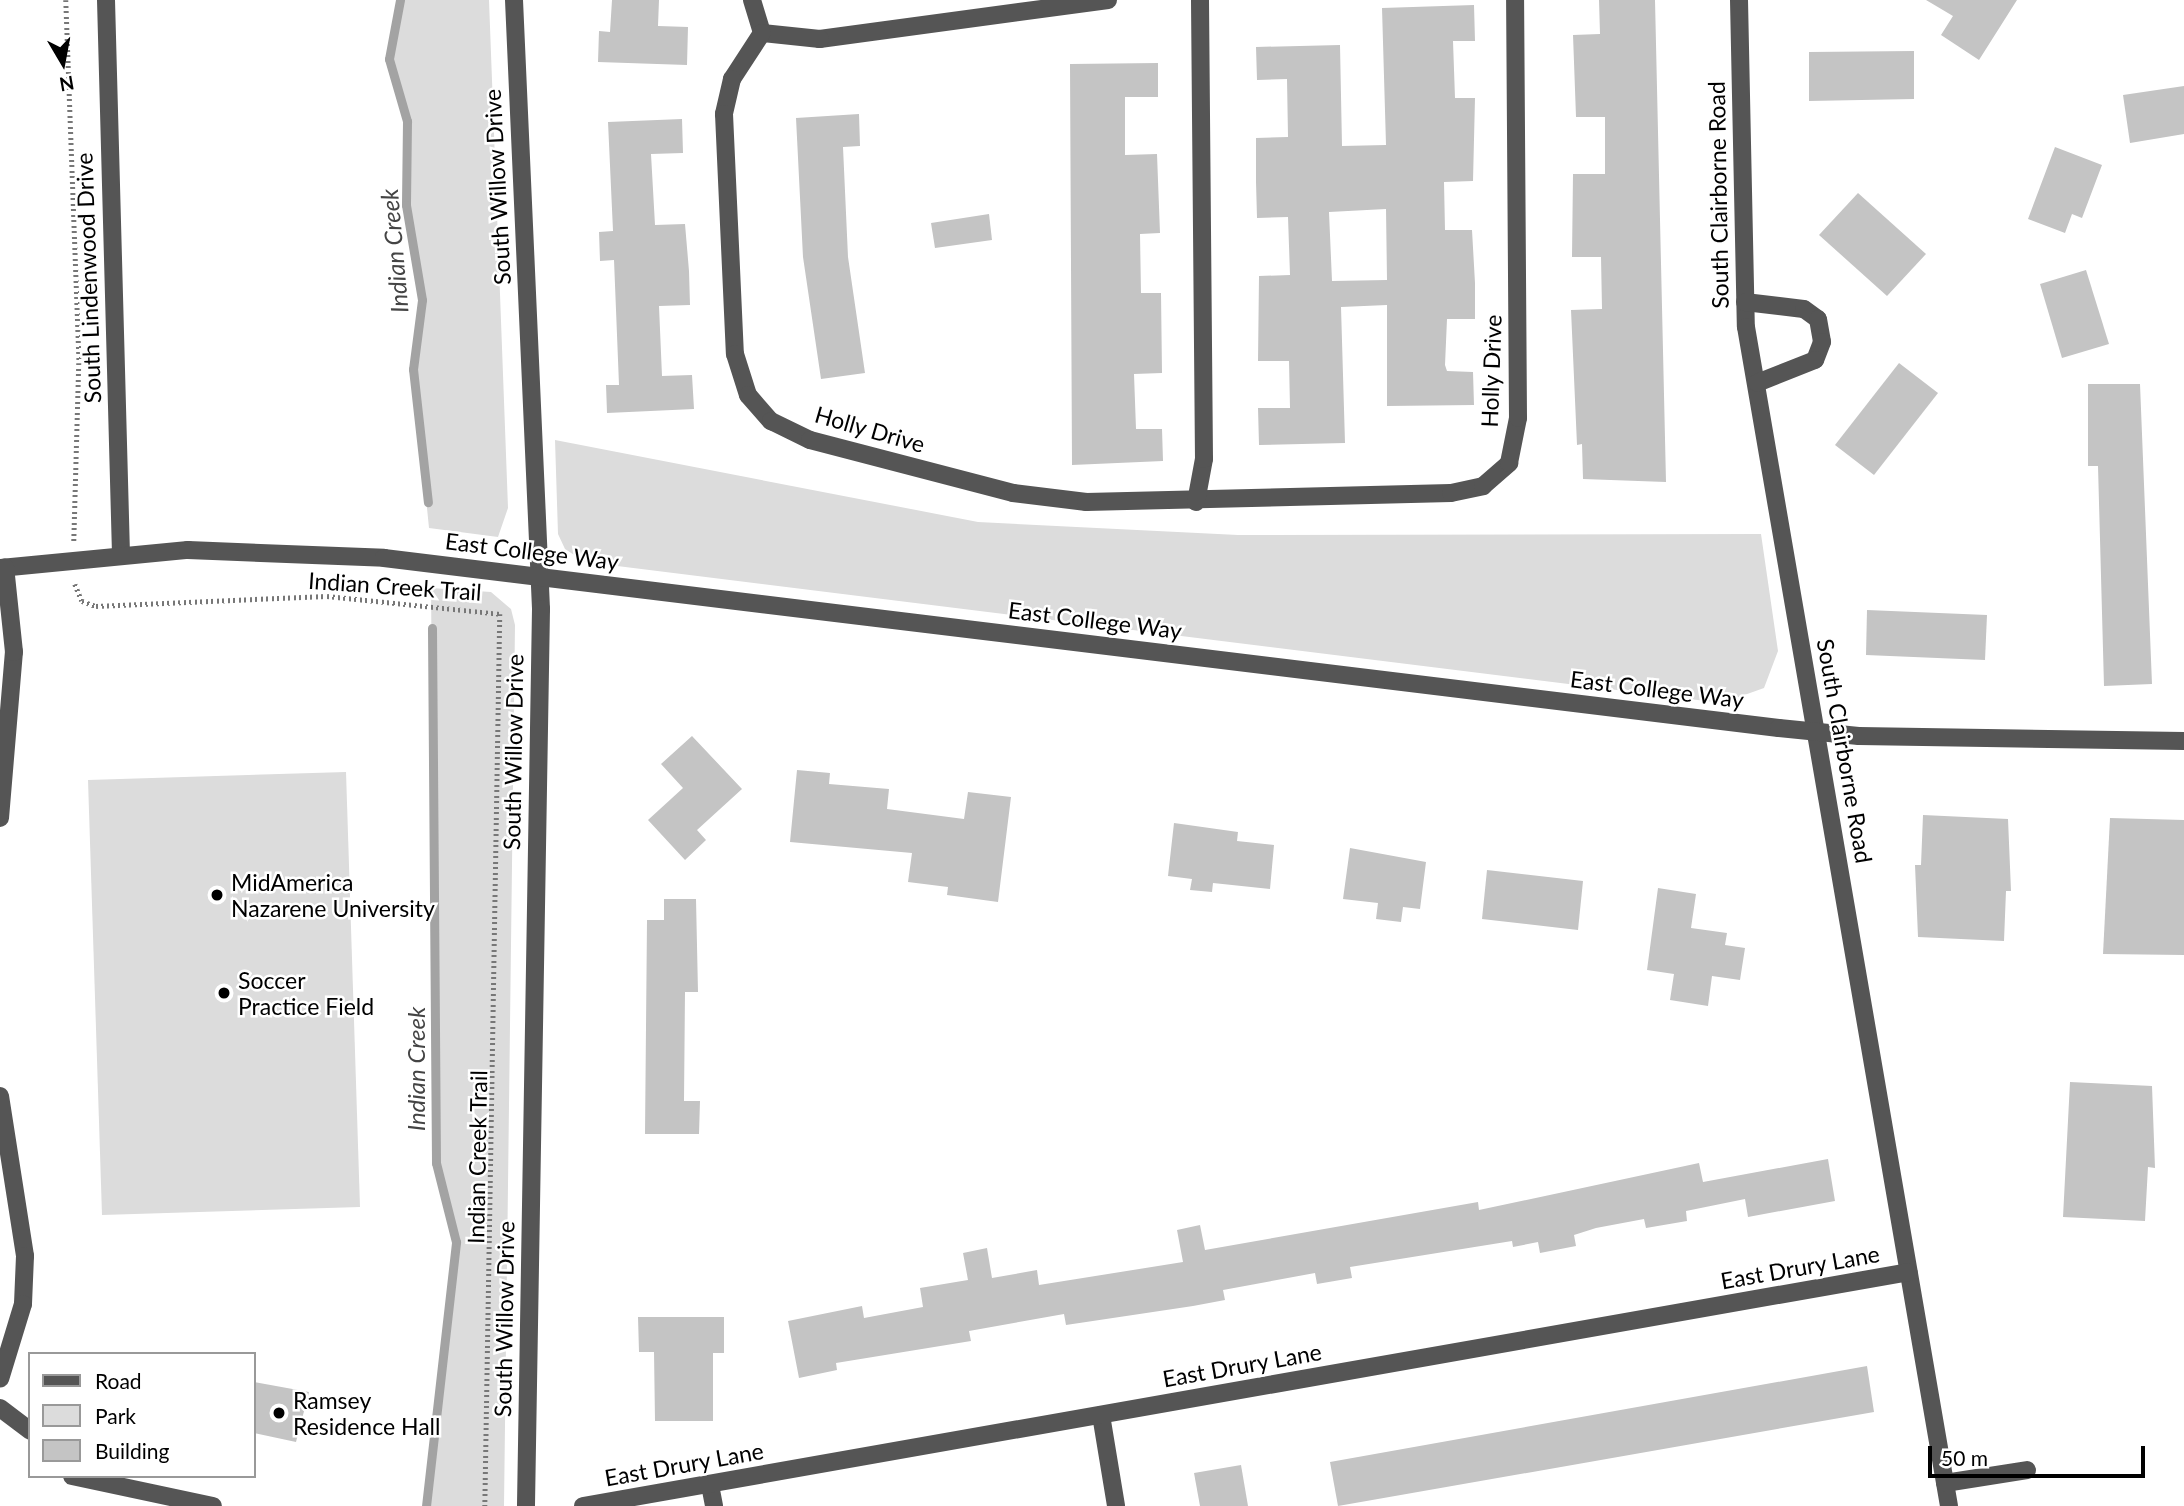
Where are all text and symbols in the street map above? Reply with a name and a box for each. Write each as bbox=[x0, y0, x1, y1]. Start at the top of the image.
north arrow bbox=[28, 28, 98, 98]
text: N bbox=[58, 72, 76, 97]
street label: South Clairborne Road bbox=[1702, 81, 1734, 309]
street label: South Willow Drive bbox=[478, 88, 516, 286]
street label: South Lindenwood Drive bbox=[70, 152, 106, 404]
water label: Indian Creek bbox=[374, 188, 414, 314]
street label: Holly Drive bbox=[1475, 314, 1507, 428]
street label: Holly Drive bbox=[812, 400, 928, 458]
street label: East College Way bbox=[443, 527, 621, 575]
street label: Indian Creek Trail bbox=[307, 566, 483, 606]
street label: East College Way bbox=[1006, 596, 1184, 644]
street label: South Clairborne Road bbox=[1812, 637, 1878, 865]
street label: South Willow Drive bbox=[497, 653, 529, 851]
street label: East College Way bbox=[1568, 665, 1746, 713]
place label: MidAmerica Nazarene University bbox=[231, 868, 435, 922]
marker: MidAmerica Nazarene University bbox=[209, 887, 225, 903]
place label: Soccer Practice Field bbox=[238, 966, 374, 1020]
marker: Soccer Practice Field bbox=[216, 985, 232, 1001]
water label: Indian Creek bbox=[402, 1007, 430, 1131]
street label: Indian Creek Trail bbox=[462, 1070, 492, 1244]
street label: South Willow Drive bbox=[488, 1220, 520, 1418]
street label: East Drury Lane bbox=[1718, 1239, 1882, 1295]
street label: East Drury Lane bbox=[1160, 1337, 1324, 1393]
legend bbox=[28, 1352, 256, 1478]
text: Road bbox=[95, 1368, 142, 1393]
place label: Ramsey Residence Hall bbox=[293, 1386, 440, 1440]
text: Park bbox=[95, 1403, 136, 1428]
marker: Ramsey Residence Hall bbox=[271, 1405, 287, 1421]
scale bar bbox=[1932, 1432, 2149, 1476]
street label: East Drury Lane bbox=[602, 1436, 766, 1492]
text: Building bbox=[95, 1438, 170, 1463]
text: 50 m bbox=[1941, 1445, 1988, 1470]

